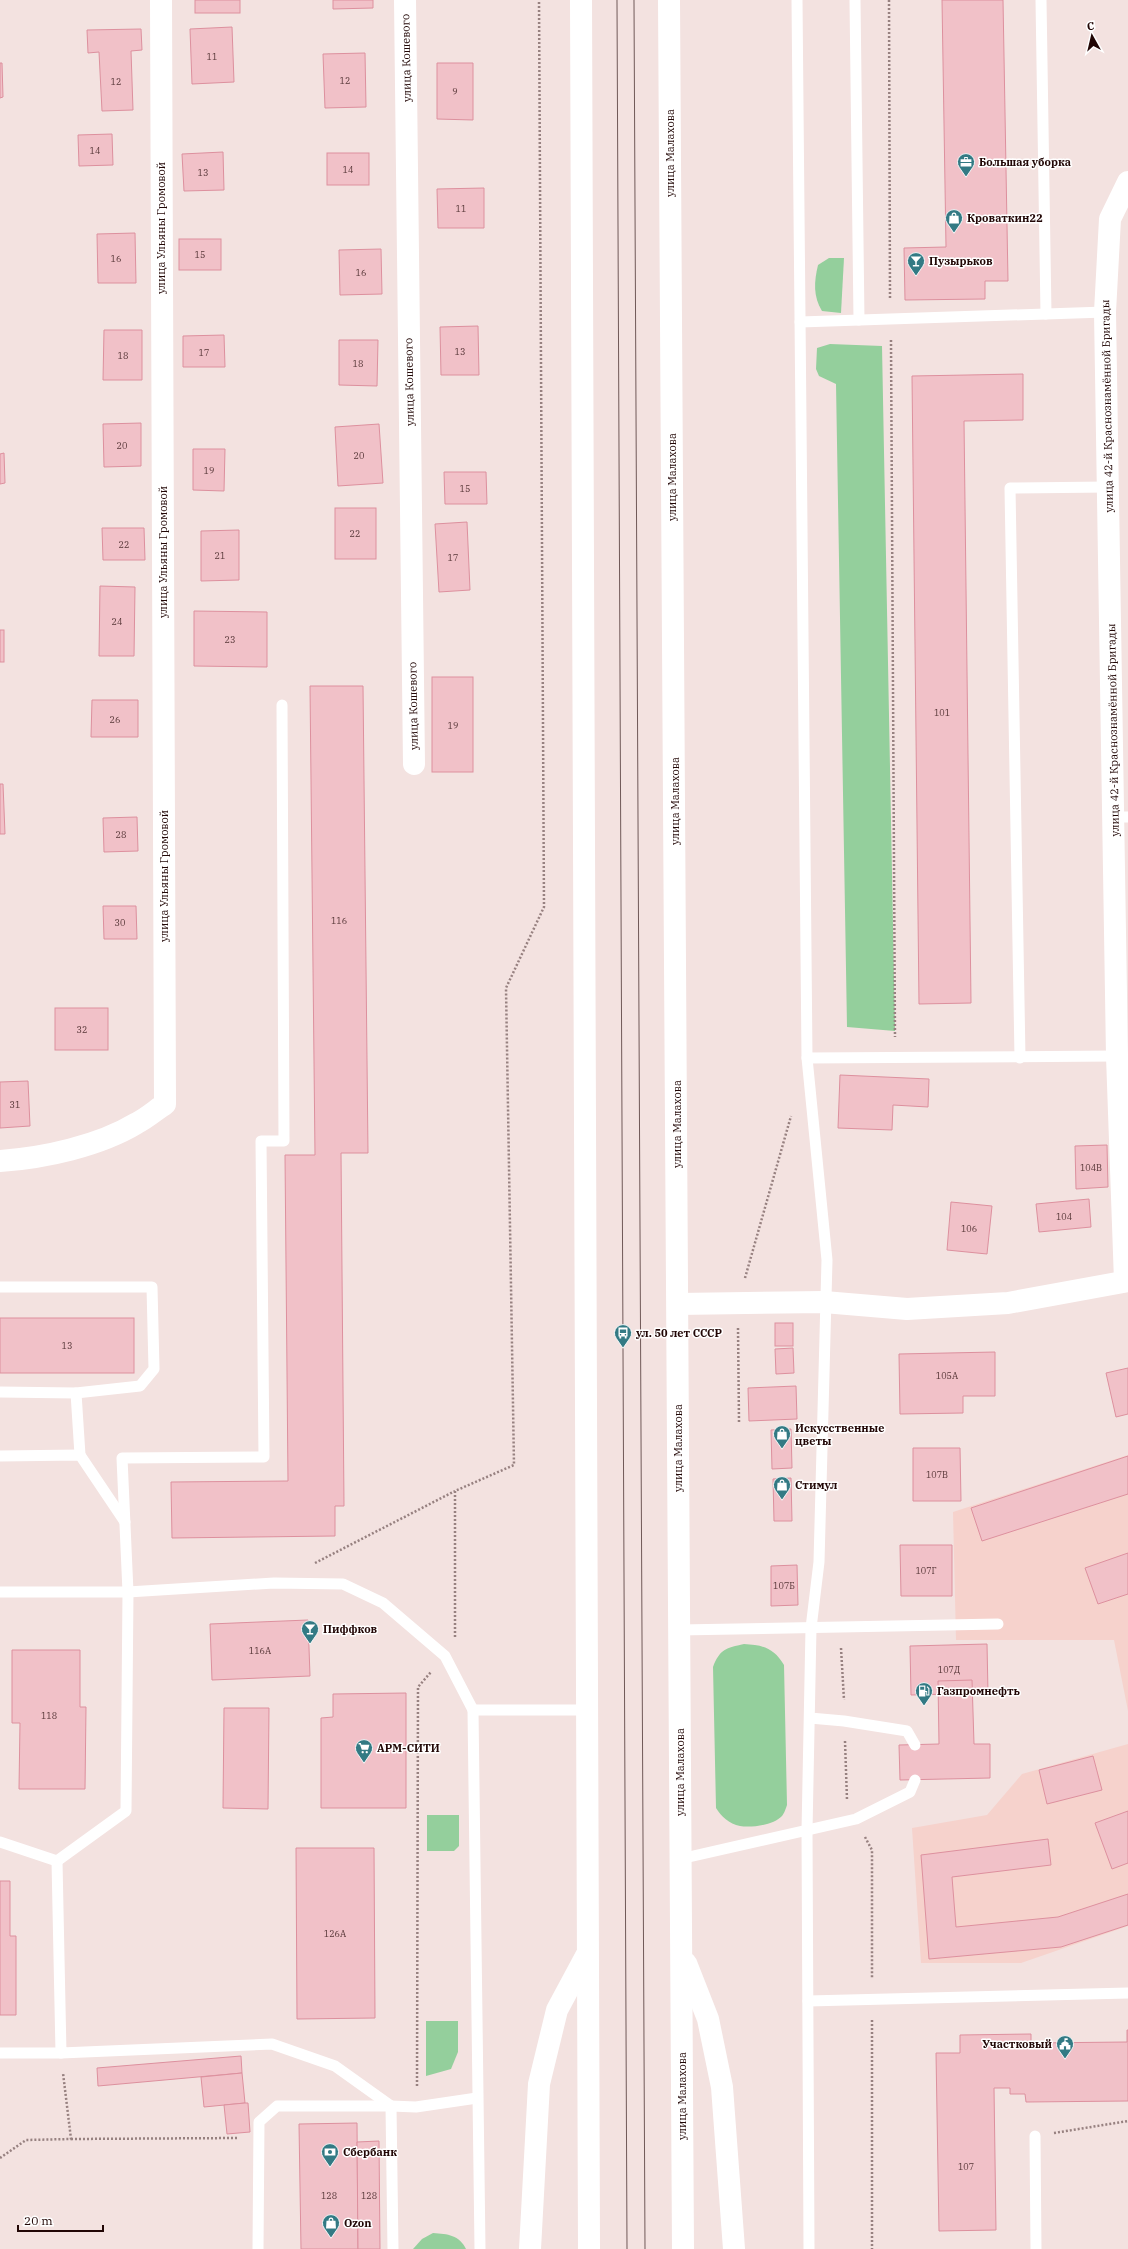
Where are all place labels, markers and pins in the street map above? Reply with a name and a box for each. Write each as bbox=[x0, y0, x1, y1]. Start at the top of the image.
office icon: Большая уборка bbox=[956, 152, 976, 177]
place label: Большая уборка bbox=[979, 155, 1071, 169]
shop icon: Кроваткин22 bbox=[944, 208, 964, 233]
place label: Кроваткин22 bbox=[967, 211, 1043, 225]
bar icon: Пузырьков bbox=[906, 251, 926, 276]
place label: Пузырьков bbox=[929, 254, 993, 268]
bus stop icon: ул. 50 лет СССР bbox=[613, 1323, 633, 1348]
place label: ул. 50 лет СССР bbox=[635, 1326, 722, 1340]
place label: Искусственные цветы bbox=[795, 1421, 884, 1448]
shop icon: Искусственные цветы bbox=[772, 1424, 792, 1449]
shop icon: Стимул bbox=[772, 1475, 792, 1500]
place label: Стимул bbox=[795, 1478, 837, 1492]
bar icon: Пиффков bbox=[300, 1619, 320, 1644]
place label: Пиффков bbox=[323, 1622, 378, 1636]
fuel station icon: Газпромнефть bbox=[914, 1681, 934, 1706]
place label: Газпромнефть bbox=[937, 1684, 1021, 1698]
supermarket icon: АРМ-СИТИ bbox=[354, 1738, 374, 1763]
place label: АРМ-СИТИ bbox=[377, 1741, 440, 1755]
public building icon: Участковый bbox=[1055, 2034, 1075, 2059]
place label: Участковый bbox=[982, 2037, 1052, 2051]
bank icon: Сбербанк bbox=[320, 2142, 340, 2167]
place label: Сбербанк bbox=[343, 2145, 397, 2159]
shop icon: Ozon bbox=[321, 2213, 341, 2238]
place label: Ozon bbox=[344, 2216, 372, 2230]

